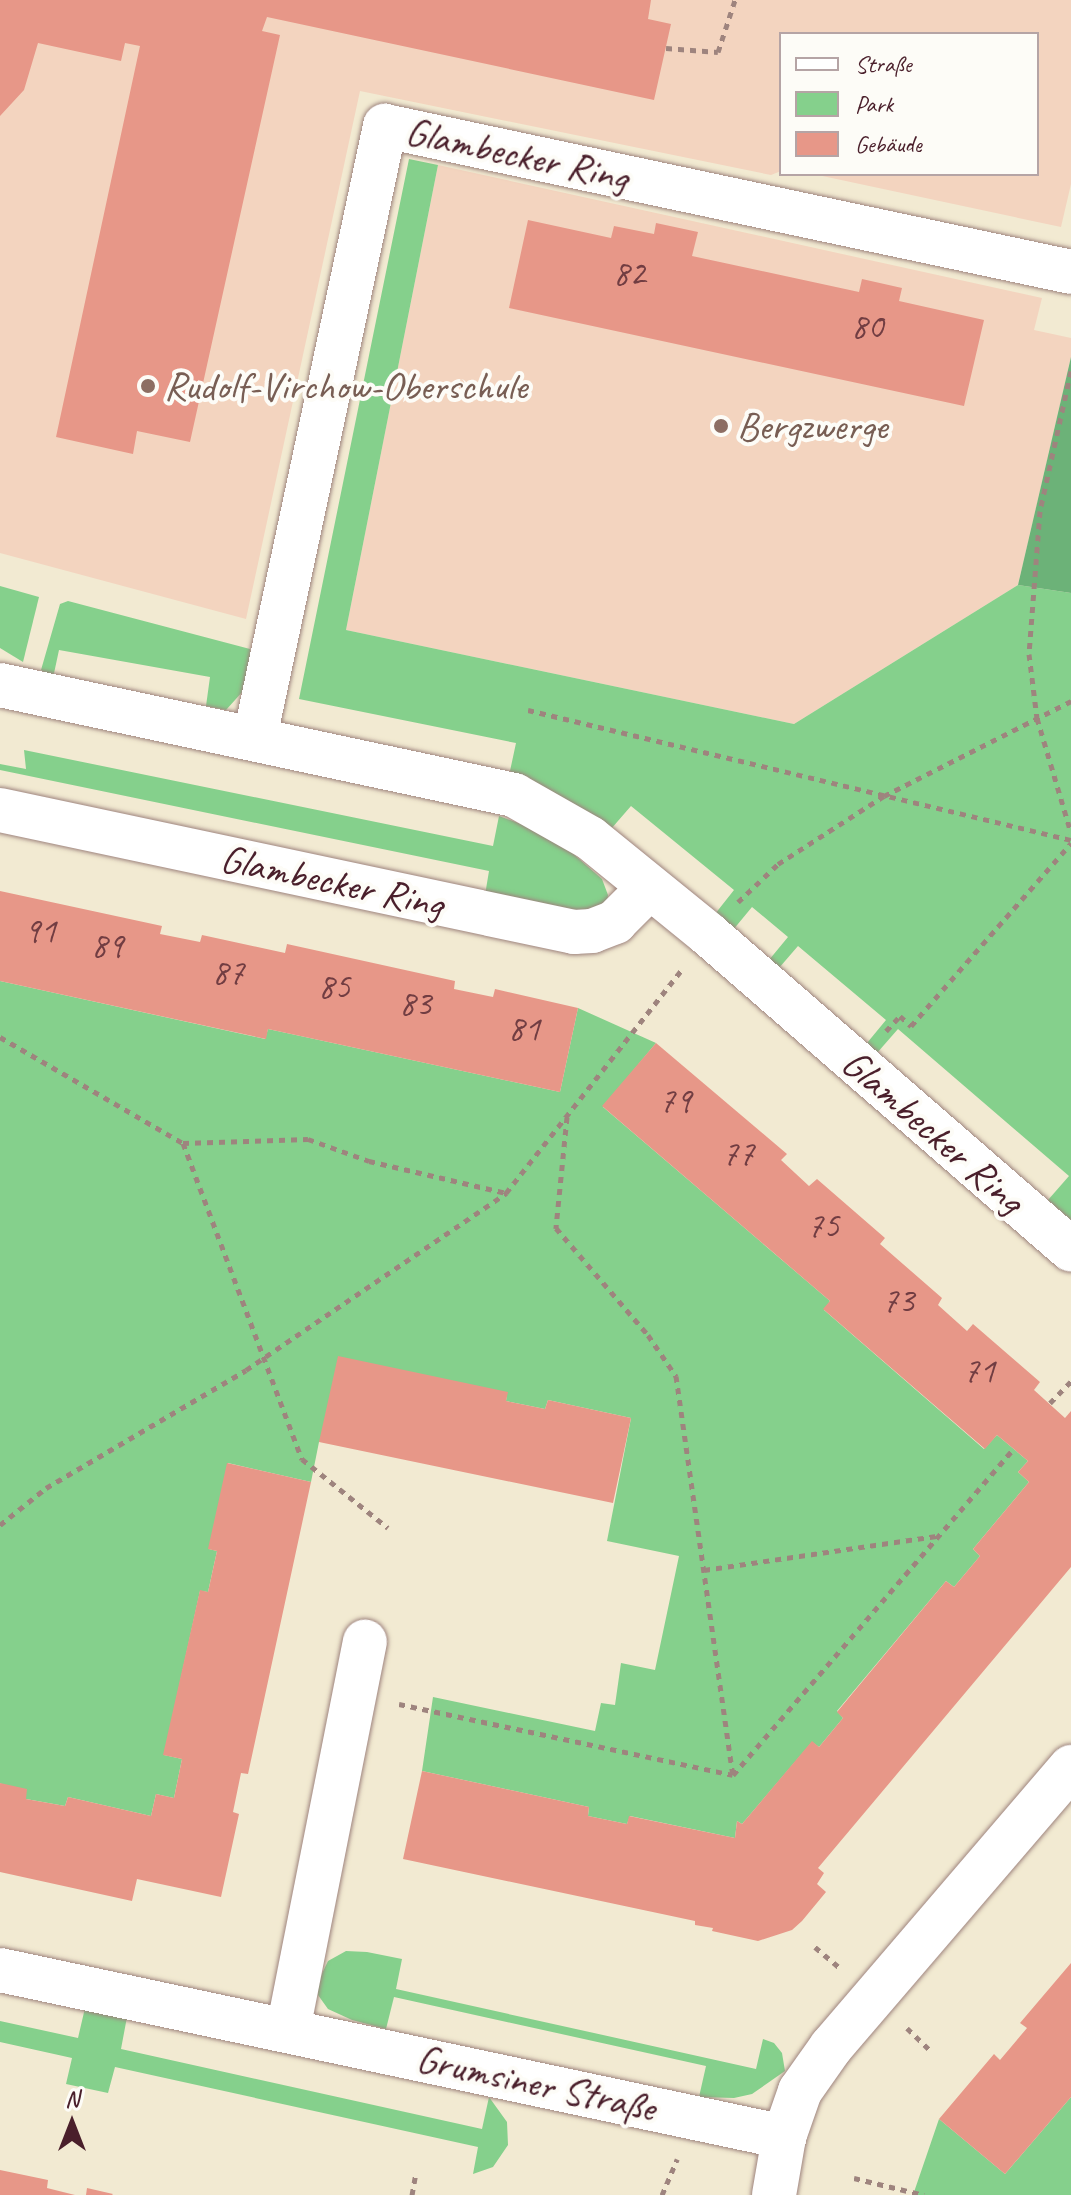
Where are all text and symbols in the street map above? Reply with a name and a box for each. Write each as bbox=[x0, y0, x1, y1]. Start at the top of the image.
legend bbox=[779, 32, 1039, 176]
text: Straße bbox=[855, 49, 912, 79]
text: Park bbox=[855, 89, 893, 119]
street label: Glambecker Ring bbox=[401, 107, 633, 201]
text: Gebäude bbox=[855, 129, 922, 159]
house number: 82 bbox=[613, 252, 645, 296]
house number: 80 bbox=[851, 305, 883, 349]
place label: Rudolf-Virchow-Oberschule bbox=[164, 362, 527, 410]
marker: Rudolf-Virchow-Oberschule bbox=[139, 377, 157, 395]
place label: Bergzwerge bbox=[737, 402, 887, 450]
marker: Bergzwerge bbox=[712, 417, 730, 435]
street label: Glambecker Ring bbox=[216, 834, 448, 928]
house number: 91 bbox=[24, 909, 56, 953]
house number: 89 bbox=[91, 924, 123, 968]
house number: 87 bbox=[212, 951, 244, 995]
house number: 85 bbox=[318, 965, 350, 1009]
house number: 83 bbox=[399, 982, 431, 1026]
house number: 81 bbox=[508, 1007, 540, 1051]
street label: Glambecker Ring bbox=[832, 1039, 1034, 1223]
house number: 79 bbox=[659, 1079, 691, 1123]
house number: 77 bbox=[722, 1132, 754, 1176]
house number: 75 bbox=[807, 1204, 839, 1248]
house number: 73 bbox=[882, 1279, 914, 1323]
house number: 71 bbox=[963, 1349, 995, 1393]
street label: Grumsiner Straße bbox=[412, 2034, 660, 2132]
north arrow bbox=[32, 2083, 112, 2163]
text: N bbox=[65, 2085, 79, 2113]

